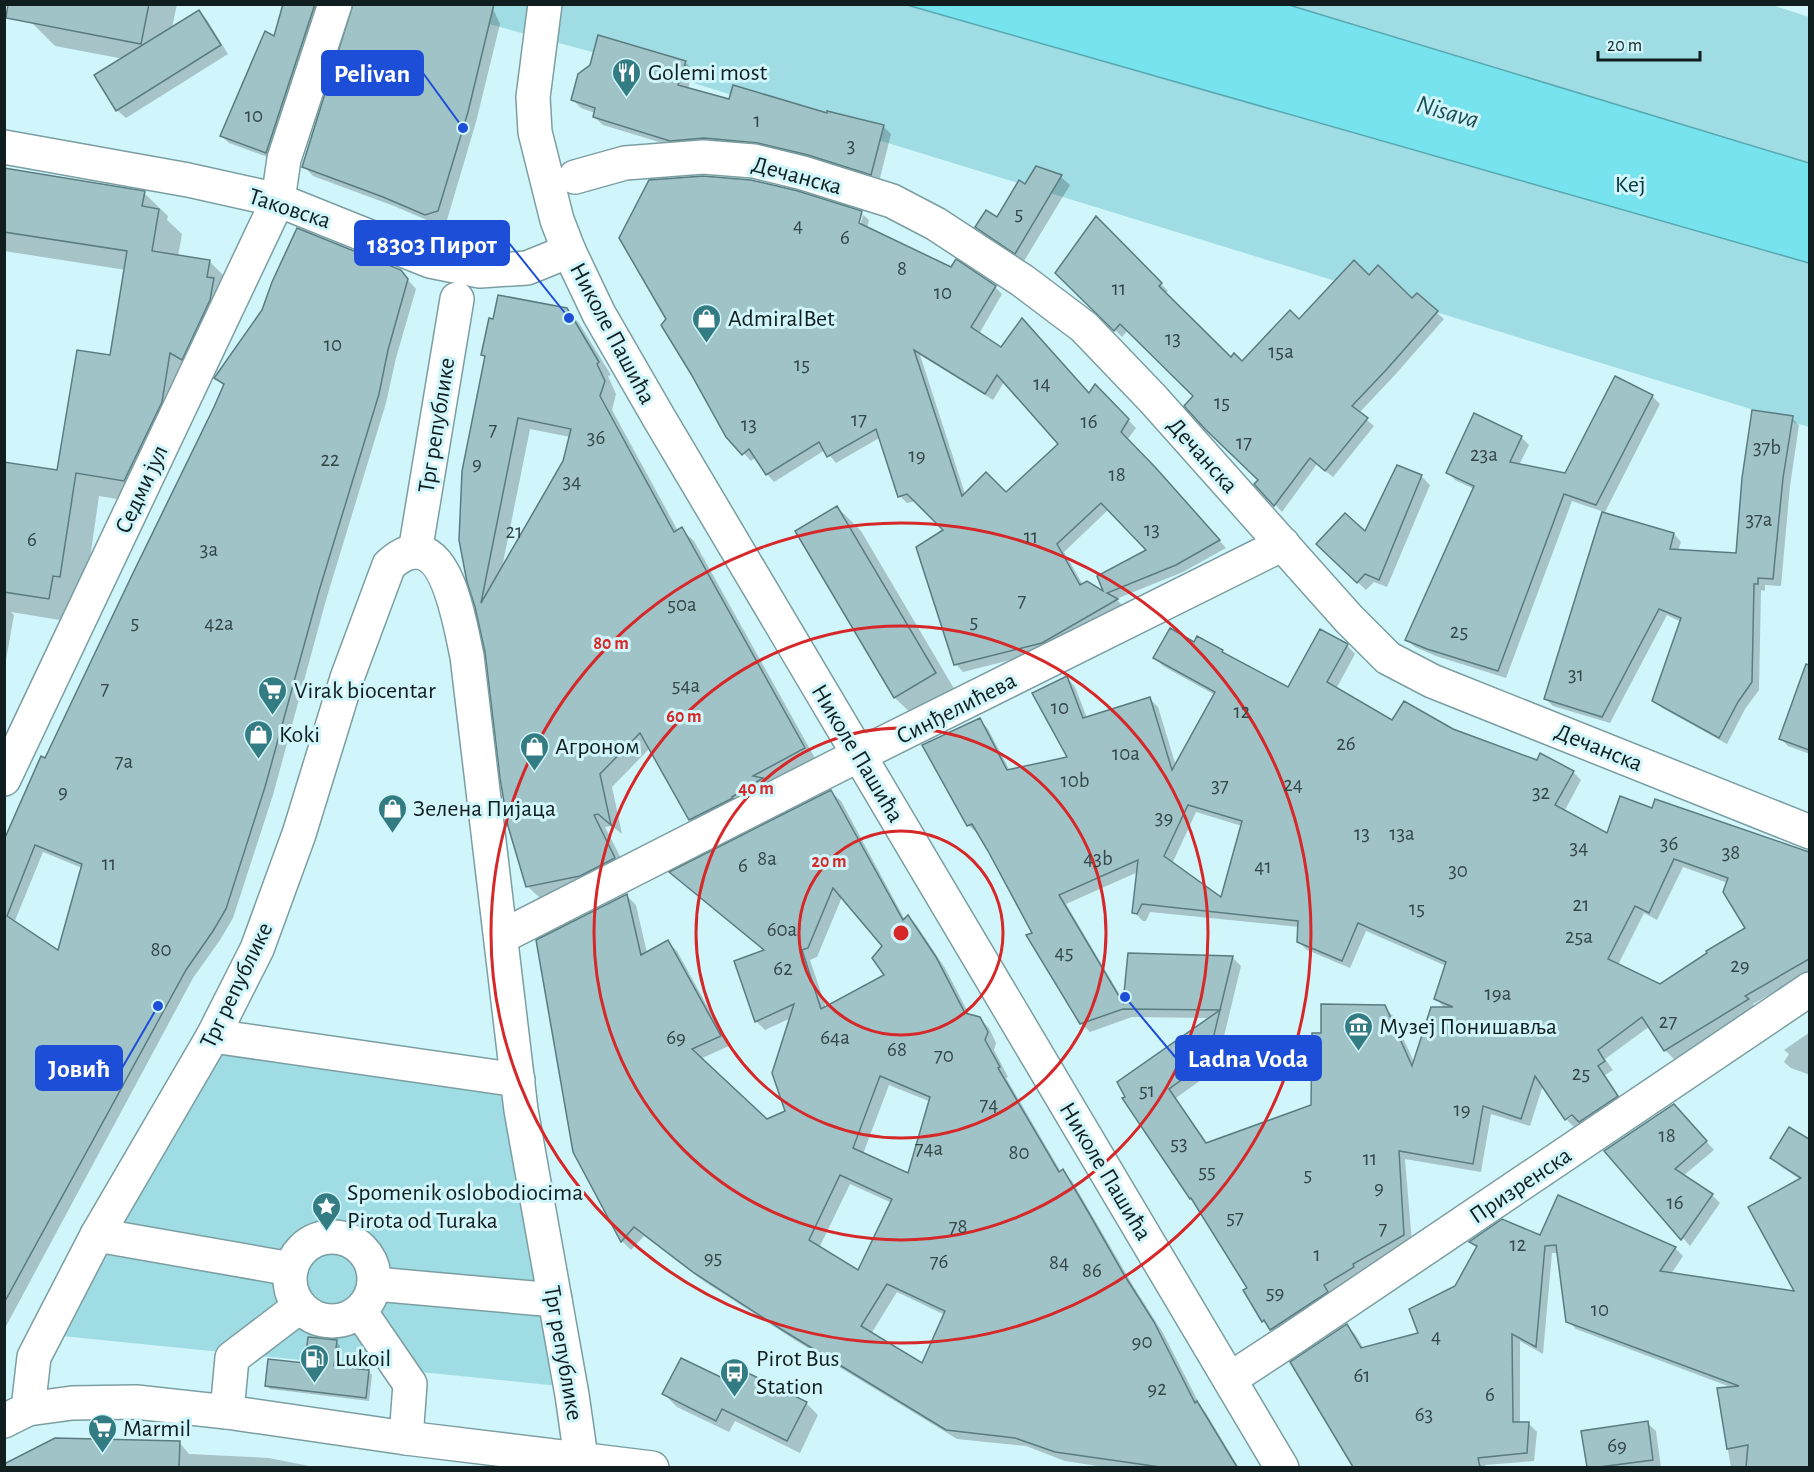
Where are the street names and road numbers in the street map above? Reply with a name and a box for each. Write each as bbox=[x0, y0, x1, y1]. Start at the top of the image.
street label: Дечанска bbox=[749, 152, 844, 199]
street label: Таковска bbox=[246, 184, 334, 233]
street label: Николе Пашића bbox=[565, 259, 659, 408]
street label: Трг републике bbox=[414, 356, 460, 494]
street label: Дечанска bbox=[1162, 413, 1242, 498]
street label: Седми јул bbox=[111, 441, 173, 537]
street label: Синђелићева bbox=[893, 668, 1020, 749]
street label: Николе Пашића bbox=[807, 680, 908, 827]
street label: Дечанска bbox=[1551, 720, 1646, 776]
street label: Трг републике bbox=[196, 919, 278, 1052]
street label: Николе Пашића bbox=[1055, 1098, 1156, 1245]
street label: Призренска bbox=[1465, 1143, 1576, 1229]
street label: Трг републике bbox=[539, 1284, 587, 1422]

